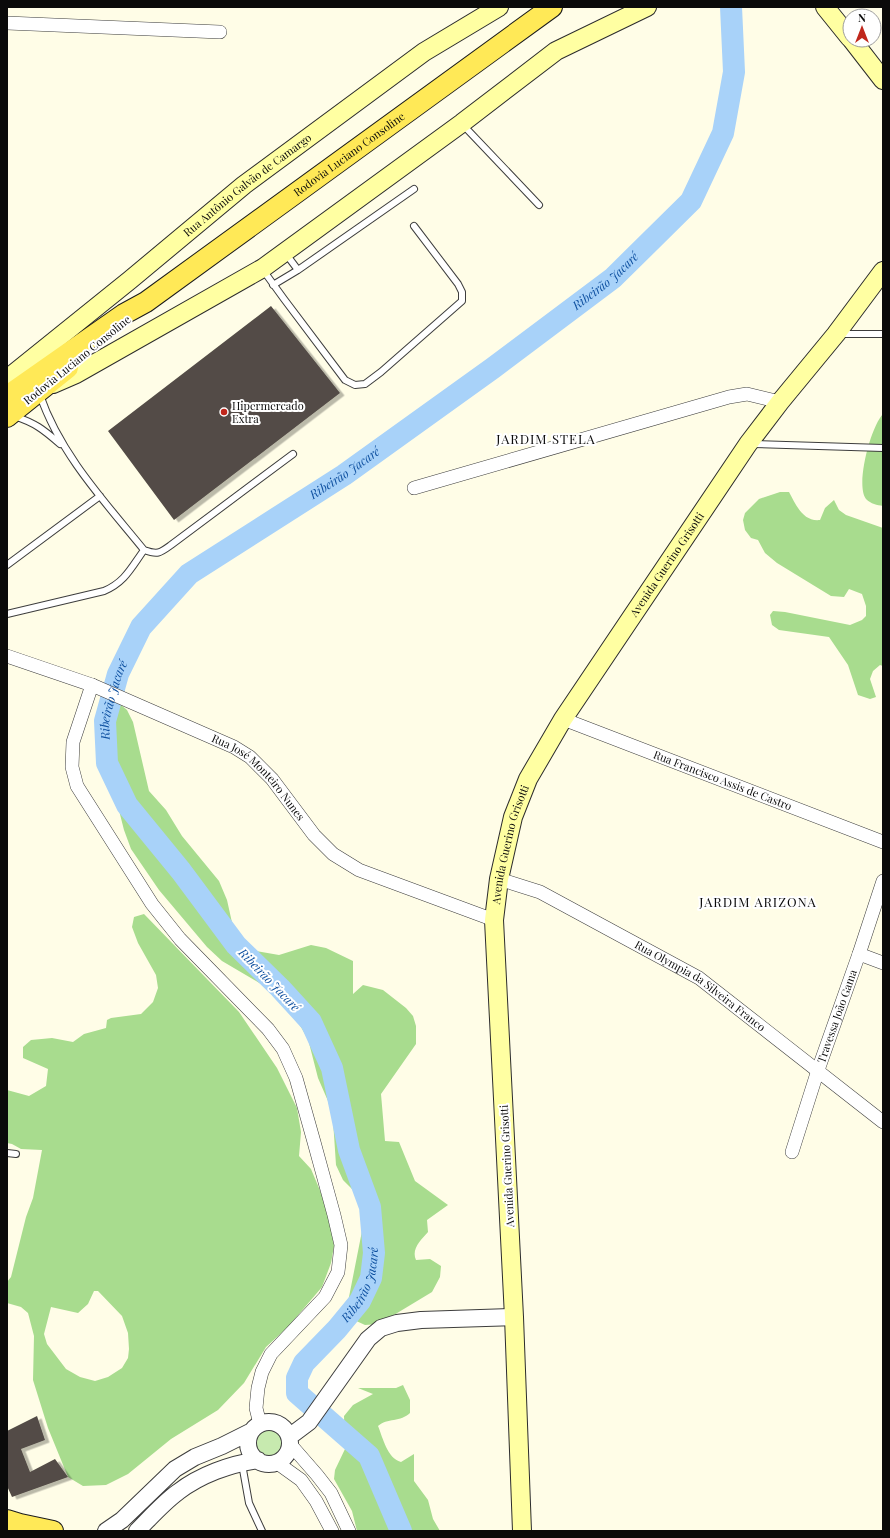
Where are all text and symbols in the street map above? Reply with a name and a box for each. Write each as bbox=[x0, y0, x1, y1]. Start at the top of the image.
north arrow bbox=[842, 8, 882, 48]
text: N bbox=[858, 10, 866, 25]
street label: Rodovia Luciano Consoline bbox=[290, 108, 408, 200]
street label: Rua Antônio Galvão de Camargo bbox=[180, 130, 314, 240]
water label: Ribeirão Jacaré bbox=[568, 248, 642, 313]
street label: Rodovia Luciano Consoline bbox=[20, 311, 134, 408]
place label: Hipermercado Extra bbox=[232, 398, 304, 426]
marker: Hipermercado Extra bbox=[219, 407, 229, 417]
district label: JARDIM STELA bbox=[495, 430, 596, 447]
water label: Ribeirão Jacaré bbox=[305, 442, 383, 503]
street label: Avenida Guerino Grisotti bbox=[625, 509, 707, 620]
water label: Ribeirão Jacaré bbox=[96, 657, 131, 741]
street label: Rua José Monteiro Nunes bbox=[210, 730, 308, 823]
street label: Rua Francisco Assis de Castro bbox=[651, 746, 794, 813]
street label: Avenida Guerino Grisotti bbox=[488, 783, 532, 906]
district label: JARDIM ARIZONA bbox=[698, 893, 817, 910]
street label: Rua Olympia da Silveira Franco bbox=[632, 937, 769, 1034]
water label: Ribeirão Jacaré bbox=[235, 944, 304, 1015]
street label: Travessa João Gama bbox=[813, 967, 860, 1065]
street label: Avenida Guerino Grisotti bbox=[496, 1104, 517, 1229]
water label: Ribeirão Jacaré bbox=[336, 1246, 381, 1326]

